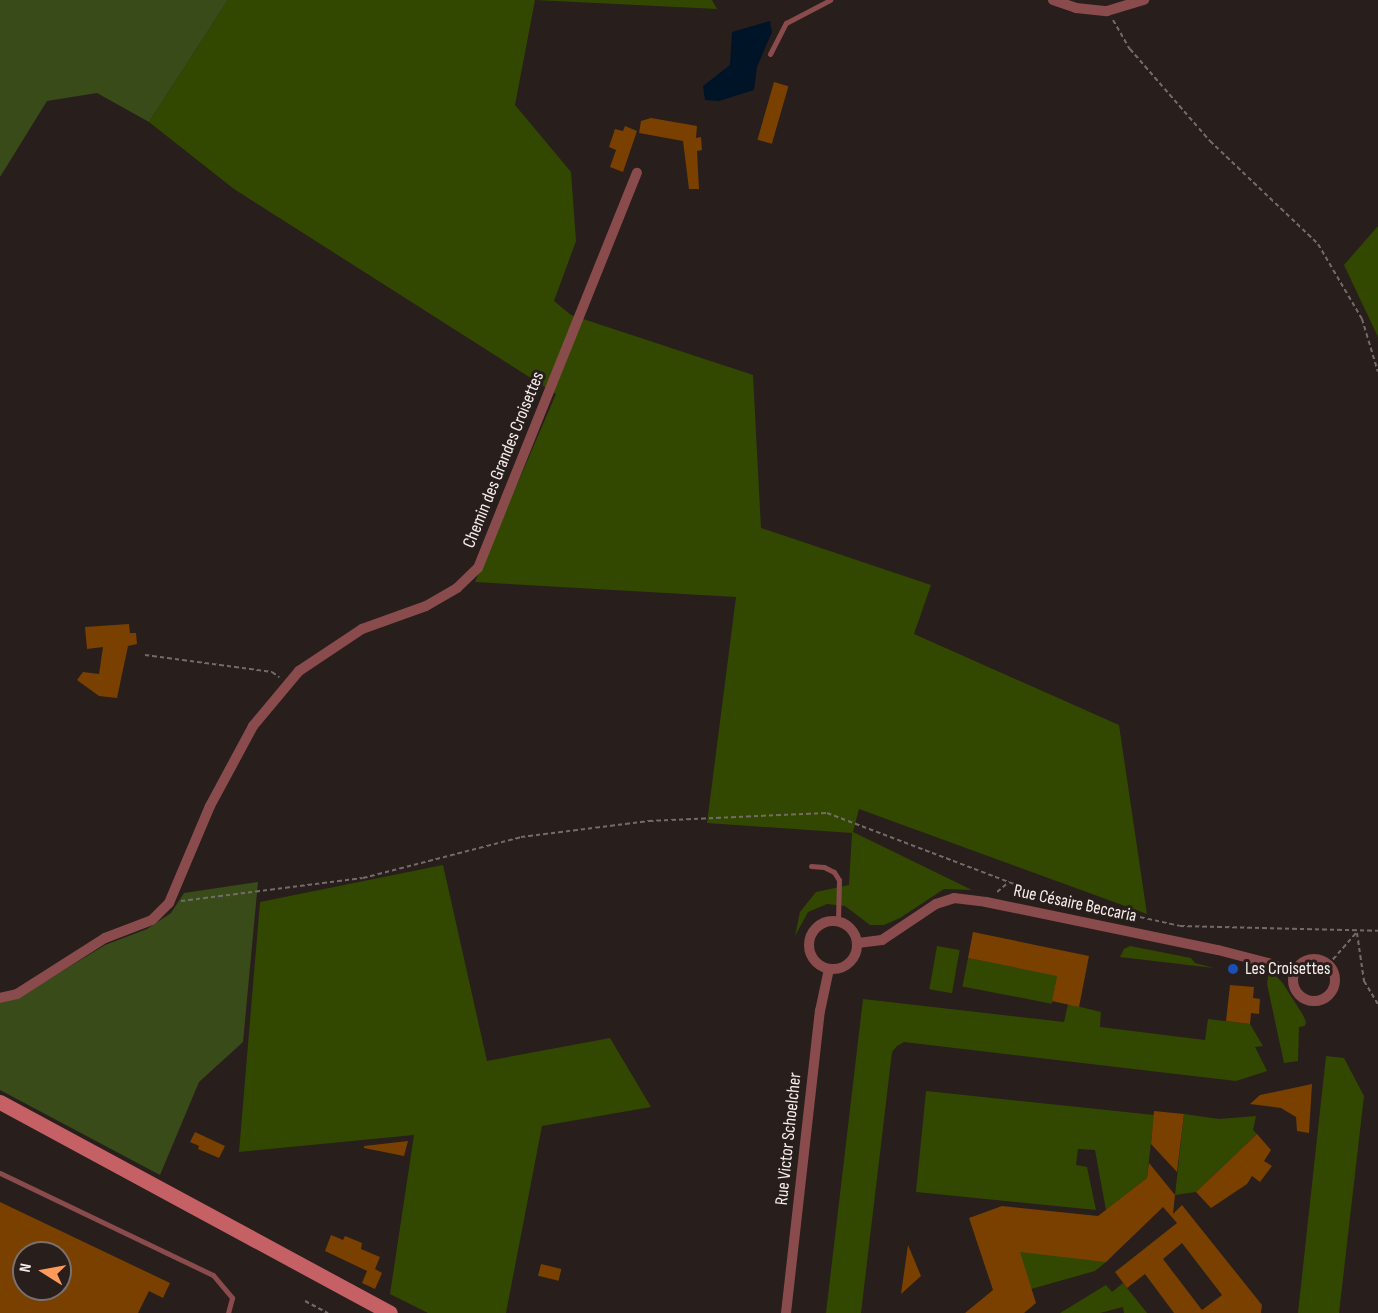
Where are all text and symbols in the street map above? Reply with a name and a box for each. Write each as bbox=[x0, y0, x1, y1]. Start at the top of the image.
street label: Chemin des Grandes Croisettes bbox=[459, 369, 549, 551]
street label: Rue Césaire Beccaria bbox=[1012, 880, 1138, 928]
place label: Les Croisettes bbox=[1245, 958, 1331, 980]
marker: Les Croisettes bbox=[1226, 962, 1240, 976]
street label: Rue Victor Schoelcher bbox=[771, 1072, 807, 1206]
north arrow bbox=[12, 1241, 72, 1301]
text: N bbox=[16, 1262, 36, 1274]

